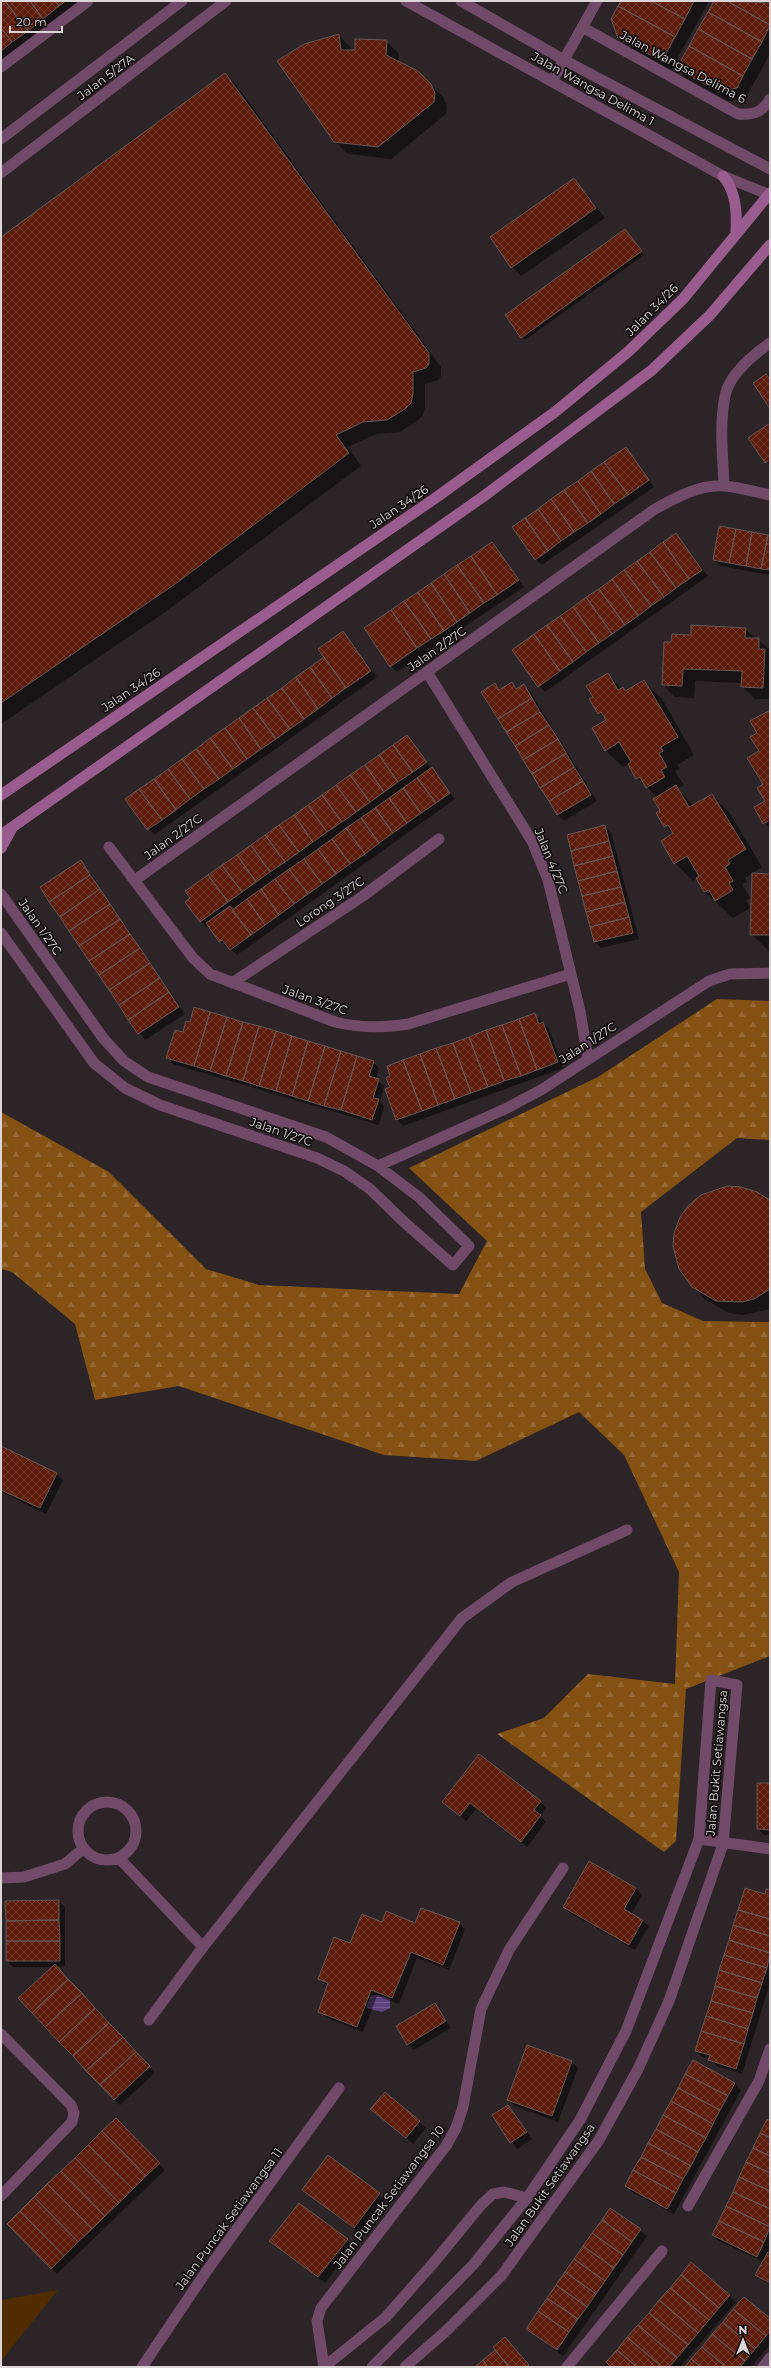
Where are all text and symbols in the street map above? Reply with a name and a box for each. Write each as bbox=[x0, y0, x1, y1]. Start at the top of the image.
scale bar bbox=[10, 8, 62, 34]
text: 20 m bbox=[16, 14, 47, 29]
street label: Jalan Wangsa Delima 6 bbox=[617, 26, 749, 106]
street label: Jalan Wangsa Delima 1 bbox=[528, 48, 657, 129]
street label: Jalan 5/27A bbox=[74, 50, 137, 103]
street label: Jalan 34/26 bbox=[622, 280, 681, 340]
street label: Jalan 34/26 bbox=[366, 481, 431, 532]
street label: Jalan 2/27C bbox=[404, 623, 469, 675]
street label: Jalan 34/26 bbox=[98, 664, 163, 715]
street label: Jalan 2/27C bbox=[140, 810, 205, 863]
street label: Jalan 4/27C bbox=[531, 825, 572, 896]
street label: Lorong 3/27C bbox=[293, 873, 367, 930]
street label: Jalan 1/27C bbox=[15, 895, 66, 958]
street label: Jalan 3/27C bbox=[280, 981, 350, 1018]
street label: Jalan 1/27C bbox=[555, 1018, 620, 1067]
street label: Jalan 1/27C bbox=[247, 1114, 315, 1149]
street label: Jalan Bukit Setiawangsa bbox=[703, 1689, 730, 1838]
street label: Jalan Bukit Setiawangsa bbox=[501, 2120, 598, 2250]
street label: Jalan Puncak Setiawangsa 10 bbox=[329, 2122, 447, 2272]
street label: Jalan Puncak Setiawangsa 11 bbox=[171, 2145, 285, 2293]
north arrow bbox=[723, 2320, 763, 2360]
text: N bbox=[739, 2323, 747, 2337]

